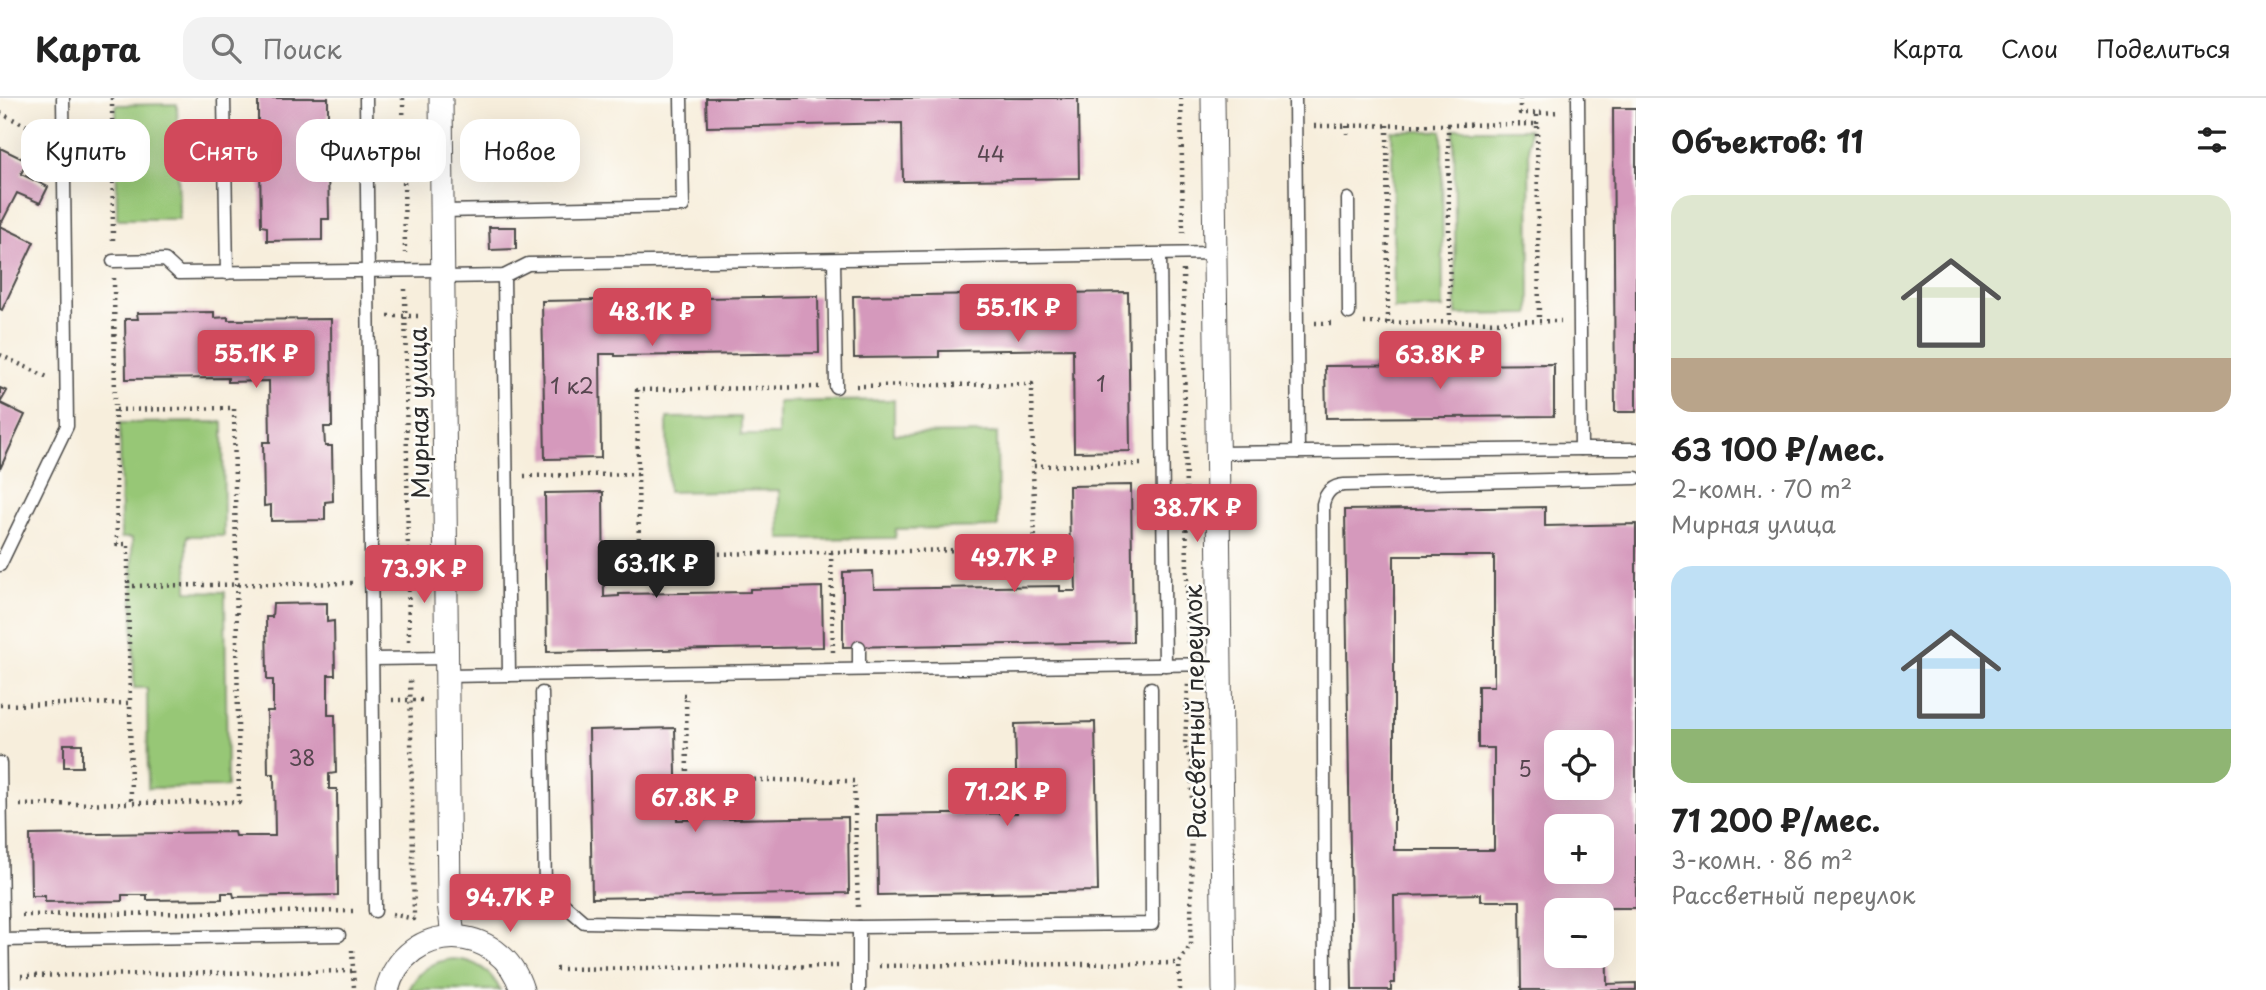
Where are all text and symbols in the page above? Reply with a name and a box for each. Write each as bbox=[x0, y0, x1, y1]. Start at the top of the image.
search box bbox=[183, 17, 673, 80]
text: Карта bbox=[35, 23, 141, 73]
icon: search bbox=[207, 29, 245, 67]
text: Поиск bbox=[263, 29, 342, 68]
text: Карта bbox=[1892, 30, 1963, 66]
text: Слои bbox=[2001, 30, 2058, 66]
text: Поделиться bbox=[2096, 30, 2231, 66]
text: Объектов: 11 bbox=[1671, 118, 1864, 163]
chip: Купить bbox=[21, 119, 150, 182]
chip: Снять bbox=[164, 119, 282, 182]
chip: Фильтры bbox=[296, 119, 446, 182]
chip: Новое bbox=[460, 119, 580, 182]
icon: filters bbox=[2193, 121, 2231, 159]
house number: 44 bbox=[977, 137, 1005, 169]
icon: home bbox=[1888, 240, 2014, 366]
pin: 55.1K ₽ bbox=[953, 285, 1083, 344]
pin: 48.1K ₽ bbox=[587, 288, 717, 348]
text: 55.1K ₽ bbox=[976, 289, 1060, 324]
text: 48.1K ₽ bbox=[609, 293, 695, 328]
street label: Мирная улица bbox=[399, 327, 437, 499]
pin: 55.1K ₽ bbox=[191, 330, 321, 390]
pin: 63.8K ₽ bbox=[1375, 331, 1505, 391]
text: 55.1K ₽ bbox=[214, 335, 298, 370]
text: 63.8K ₽ bbox=[1395, 336, 1485, 371]
house number: 1 bbox=[1096, 367, 1106, 399]
house number: 1 к2 bbox=[550, 369, 594, 401]
text: 63 100 ₽/мес. bbox=[1671, 426, 1885, 471]
text: 2-комн. · 70 m² bbox=[1671, 471, 1852, 506]
pin: 38.7K ₽ bbox=[1132, 484, 1262, 544]
text: 38.7K ₽ bbox=[1153, 489, 1241, 524]
text: Мирная улица bbox=[1671, 506, 1836, 541]
pin: 49.7K ₽ bbox=[949, 534, 1079, 594]
text: 49.7K ₽ bbox=[971, 539, 1057, 574]
pin: 63.1K ₽ bbox=[591, 540, 721, 600]
text: 63.1K ₽ bbox=[614, 545, 698, 580]
pin: 73.9K ₽ bbox=[359, 546, 489, 605]
text: 73.9K ₽ bbox=[381, 550, 467, 585]
street label: Рассветный переулок bbox=[1174, 584, 1214, 840]
icon: home bbox=[1888, 611, 2014, 737]
map controls bbox=[1544, 730, 1614, 968]
button: locate bbox=[1544, 730, 1614, 800]
house number: 38 bbox=[289, 741, 316, 773]
house number: 5 bbox=[1518, 752, 1532, 784]
pin: 71.2K ₽ bbox=[942, 768, 1072, 828]
text: 71.2K ₽ bbox=[964, 773, 1050, 808]
pin: 67.8K ₽ bbox=[630, 774, 760, 834]
text: 67.8K ₽ bbox=[651, 779, 739, 814]
text: 71 200 ₽/мес. bbox=[1671, 797, 1880, 842]
button: + bbox=[1544, 814, 1614, 884]
text: 3-комн. · 86 m² bbox=[1671, 842, 1853, 877]
pin: 94.7K ₽ bbox=[445, 874, 575, 934]
text: Рассветный переулок bbox=[1671, 877, 1915, 912]
text: 94.7K ₽ bbox=[466, 879, 554, 914]
button: − bbox=[1544, 898, 1614, 968]

